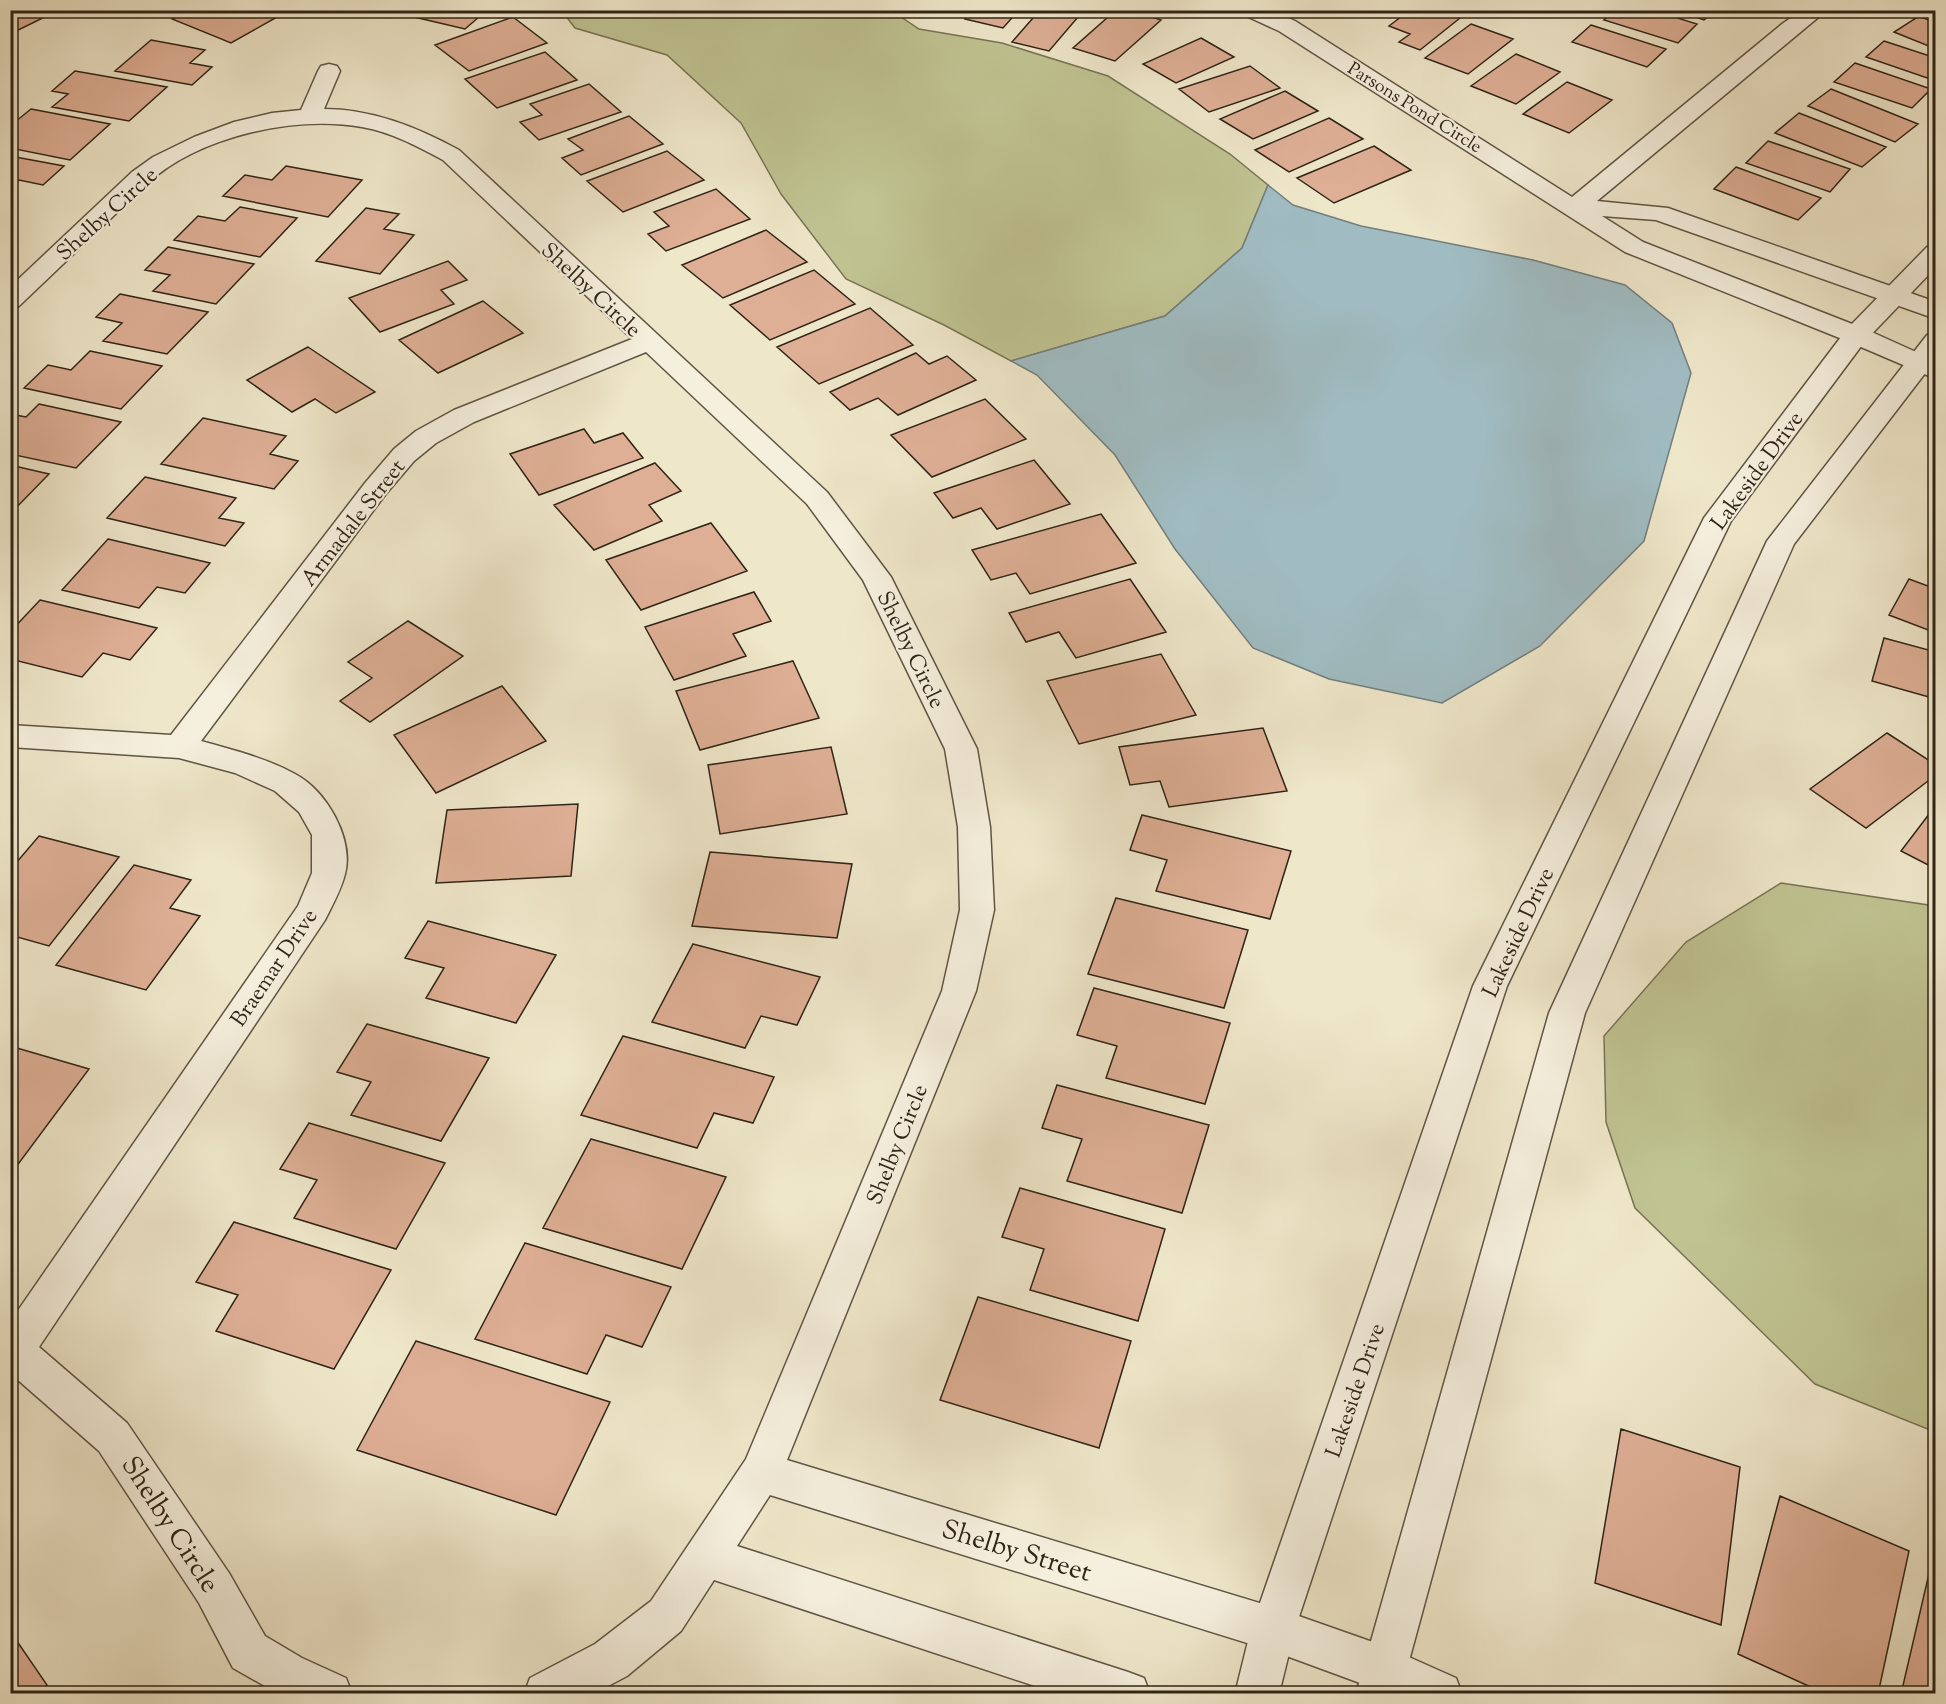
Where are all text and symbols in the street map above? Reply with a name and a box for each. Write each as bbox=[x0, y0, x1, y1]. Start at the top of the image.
street label: Parsons Pond Circle bbox=[1342, 57, 1486, 161]
street label: Shelby Circle bbox=[50, 161, 166, 270]
street label: Shelby Circle bbox=[533, 236, 647, 346]
street label: Lakeside Drive bbox=[1704, 406, 1813, 538]
street label: Armadale Street bbox=[294, 453, 415, 594]
street label: Shelby Circle bbox=[867, 586, 952, 714]
street label: Lakeside Drive bbox=[1476, 863, 1564, 1004]
street label: Braemar Drive bbox=[224, 903, 327, 1034]
street label: Shelby Circle bbox=[860, 1080, 937, 1210]
street label: Lakeside Drive bbox=[1319, 1320, 1395, 1462]
street label: Shelby Circle bbox=[110, 1449, 228, 1601]
street label: Shelby Street bbox=[937, 1511, 1096, 1594]

